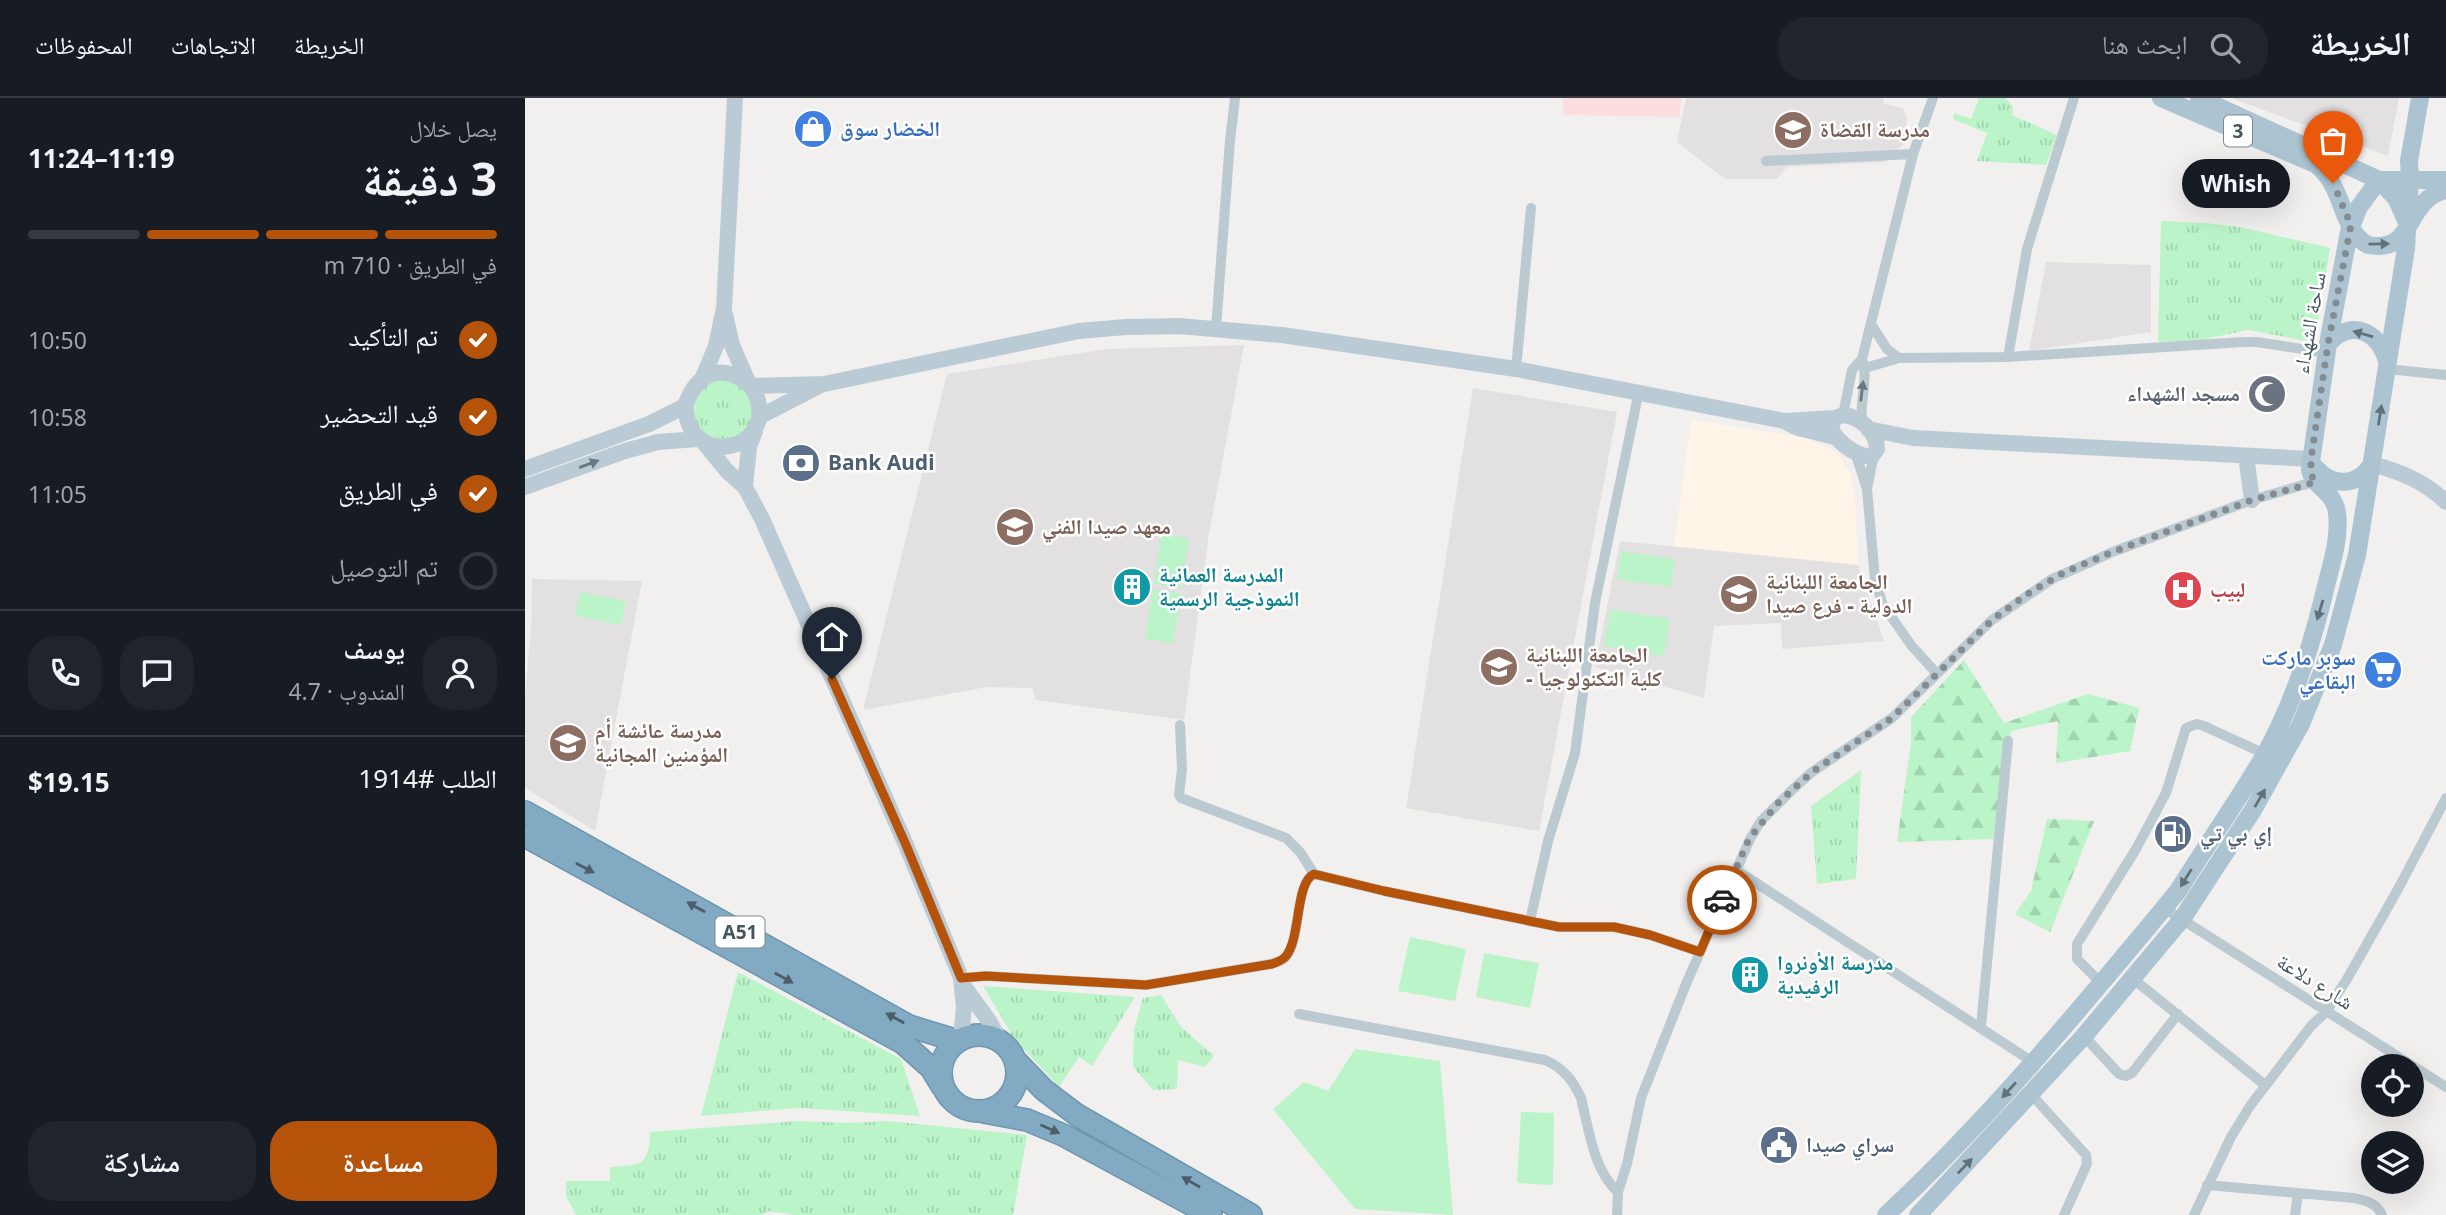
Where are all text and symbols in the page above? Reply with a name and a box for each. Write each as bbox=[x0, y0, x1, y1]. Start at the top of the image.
search box bbox=[1778, 17, 2268, 80]
text: الخريطة bbox=[2310, 20, 2411, 65]
text: ابحث هنا bbox=[2102, 26, 2188, 62]
text: المحفوظات bbox=[35, 28, 133, 61]
text: الاتجاهات bbox=[171, 28, 256, 61]
text: الخريطة bbox=[294, 28, 365, 61]
icon: search bbox=[2206, 29, 2244, 67]
shop icon: الخضار سوق bbox=[792, 108, 834, 150]
school or university icon: مدرسة القضاة bbox=[1772, 109, 1814, 151]
pin bbox=[2303, 111, 2363, 183]
text: يصل خلال bbox=[409, 112, 497, 144]
place label: الخضار سوق bbox=[840, 114, 940, 142]
place label: مدرسة القضاة bbox=[1820, 115, 1930, 143]
road number: 3 bbox=[2224, 116, 2252, 146]
icon: bag bbox=[2314, 122, 2352, 160]
text: 11:19–11:24 bbox=[28, 140, 175, 176]
text: 3 دقيقة bbox=[362, 147, 497, 209]
callout: Whish bbox=[2183, 158, 2291, 208]
text: Whish bbox=[2201, 167, 2271, 199]
one-way arrow bbox=[2368, 239, 2390, 250]
text: في الطريق · 710 m bbox=[324, 249, 497, 281]
street label: ساحة الشهداء bbox=[2286, 270, 2332, 376]
text: تم التأكيد bbox=[348, 318, 438, 354]
icon: check bbox=[459, 321, 497, 359]
text: 10:50 bbox=[28, 324, 87, 356]
one-way arrow bbox=[2352, 328, 2373, 338]
mosque icon: مسجد الشهداء bbox=[2246, 373, 2288, 415]
place label: مسجد الشهداء bbox=[2127, 379, 2240, 407]
one-way arrow bbox=[1857, 380, 1868, 402]
text: قيد التحضير bbox=[320, 395, 438, 431]
icon: check bbox=[459, 398, 497, 436]
text: 10:58 bbox=[28, 401, 87, 433]
one-way arrow bbox=[2375, 404, 2386, 426]
bank icon: Bank Audi bbox=[780, 442, 822, 484]
place label: Bank Audi bbox=[828, 448, 934, 476]
one-way arrow bbox=[579, 458, 600, 469]
text: في الطريق bbox=[338, 472, 438, 508]
icon: check bbox=[459, 475, 497, 513]
text: 11:05 bbox=[28, 478, 87, 510]
school or university icon: معهد صيدا الفني bbox=[994, 506, 1036, 548]
place label: معهد صيدا الفني bbox=[1042, 512, 1171, 543]
text: تم التوصيل bbox=[330, 549, 438, 585]
place label: المدرسة العمانية النموذجية الرسمية bbox=[1159, 560, 1300, 612]
building icon: المدرسة العمانية النموذجية الرسمية bbox=[1111, 566, 1153, 608]
place label: الجامعة اللبنانية الدولية - فرع صيدا bbox=[1766, 567, 1913, 619]
hospital icon: لبيب bbox=[2162, 569, 2204, 611]
school or university icon: الجامعة اللبنانية الدولية - فرع صيدا bbox=[1718, 573, 1760, 615]
place label: لبيب bbox=[2210, 575, 2245, 603]
one-way arrow bbox=[2314, 600, 2324, 621]
pin bbox=[802, 607, 862, 679]
icon: home bbox=[813, 618, 851, 656]
text: يوسف bbox=[344, 631, 405, 667]
button: phone bbox=[28, 636, 102, 710]
button: chat bbox=[120, 636, 194, 710]
button: person bbox=[423, 636, 497, 710]
place label: الجامعة اللبنانية - كلية التكنولوجيا bbox=[1526, 640, 1662, 692]
place label: سوبر ماركت البقاعي bbox=[2261, 643, 2356, 698]
school or university icon: الجامعة اللبنانية - كلية التكنولوجيا bbox=[1478, 646, 1520, 688]
supermarket icon: سوبر ماركت البقاعي bbox=[2362, 649, 2404, 691]
text: المندوب · 4.7 bbox=[288, 675, 405, 707]
place label: مدرسة عائشة أم المؤمنين المجانية bbox=[595, 716, 728, 768]
school or university icon: مدرسة عائشة أم المؤمنين المجانية bbox=[547, 722, 589, 764]
text: الطلب #1914 bbox=[358, 760, 497, 796]
text: $19.15 bbox=[28, 764, 110, 800]
one-way arrow bbox=[2254, 788, 2266, 807]
fuel station icon: إي بي تي bbox=[2152, 813, 2194, 855]
place label: إي بي تي bbox=[2200, 819, 2272, 850]
one-way arrow bbox=[575, 862, 595, 874]
courier bbox=[1687, 865, 1757, 935]
one-way arrow bbox=[2180, 868, 2193, 888]
icon: car bbox=[1703, 881, 1741, 919]
one-way arrow bbox=[686, 901, 705, 913]
road number: A51 bbox=[715, 916, 765, 947]
street label: شارع دلاعة bbox=[2272, 947, 2359, 1016]
place label: مدرسة الأونروا الرفيدية bbox=[1777, 948, 1893, 1000]
building icon: مدرسة الأونروا الرفيدية bbox=[1729, 954, 1771, 996]
one-way arrow bbox=[775, 972, 794, 984]
one-way arrow bbox=[885, 1012, 904, 1024]
map controls bbox=[2361, 1054, 2424, 1194]
button: locate bbox=[2361, 1054, 2424, 1117]
one-way arrow bbox=[2001, 1081, 2017, 1098]
button: مشاركة bbox=[28, 1121, 256, 1201]
button: مساعدة bbox=[270, 1121, 497, 1201]
one-way arrow bbox=[1039, 1124, 1060, 1135]
public building icon: سراي صيدا bbox=[1758, 1124, 1800, 1166]
place label: سراي صيدا bbox=[1806, 1130, 1894, 1161]
button: layers bbox=[2361, 1131, 2424, 1194]
one-way arrow bbox=[1957, 1157, 1974, 1174]
one-way arrow bbox=[1182, 1176, 1201, 1188]

